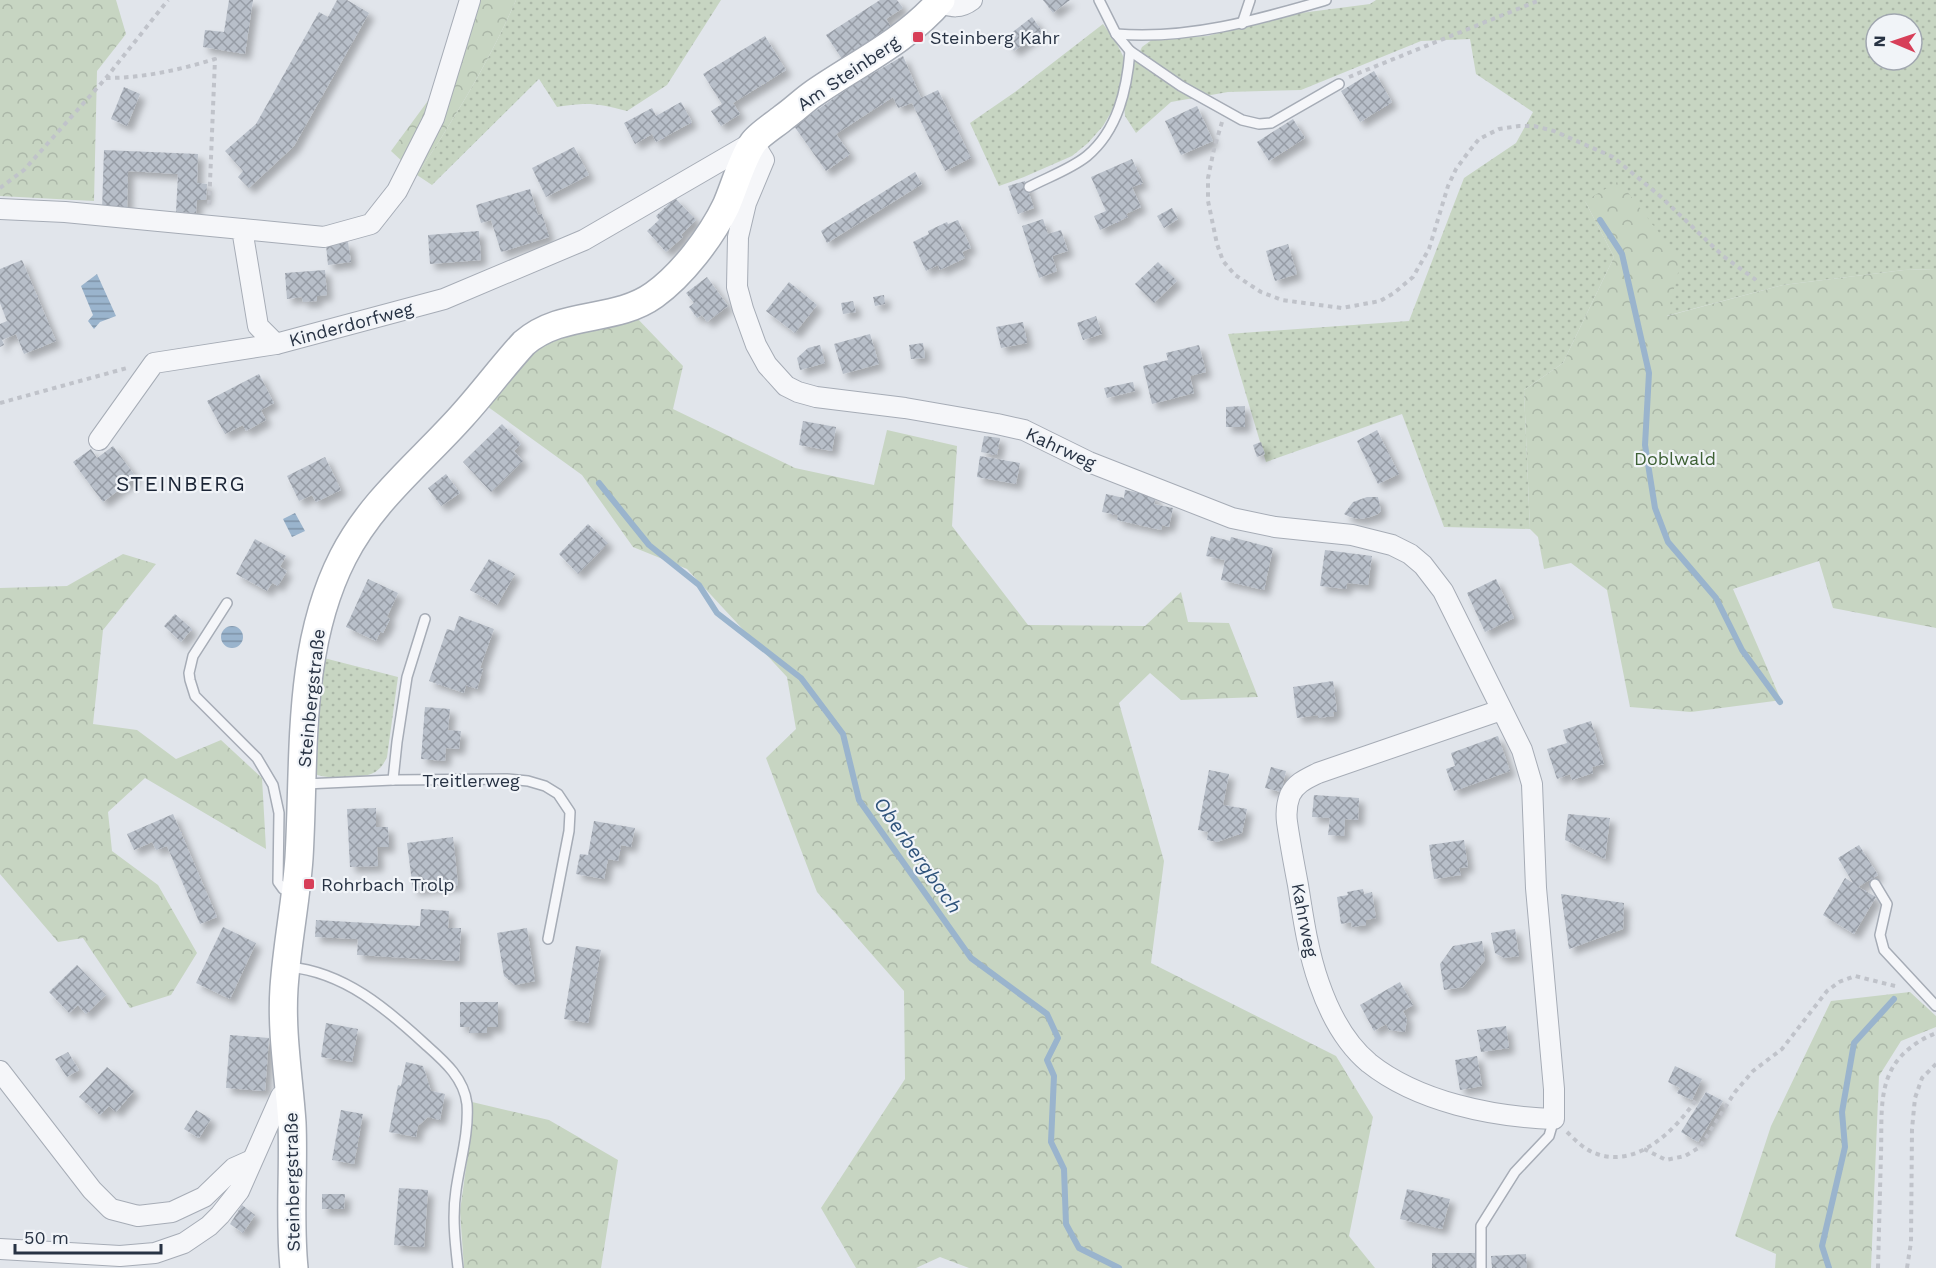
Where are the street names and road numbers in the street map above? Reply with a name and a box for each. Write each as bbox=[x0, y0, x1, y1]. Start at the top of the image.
street label: Am Steinberg bbox=[793, 31, 903, 115]
street label: Kinderdorfweg bbox=[287, 297, 416, 351]
street label: Kahrweg bbox=[1023, 423, 1100, 474]
street label: Steinbergstraße bbox=[293, 628, 329, 768]
street label: Treitlerweg bbox=[422, 770, 520, 791]
street label: Kahrweg bbox=[1288, 881, 1323, 959]
street label: Steinbergstraße bbox=[280, 1112, 304, 1252]

